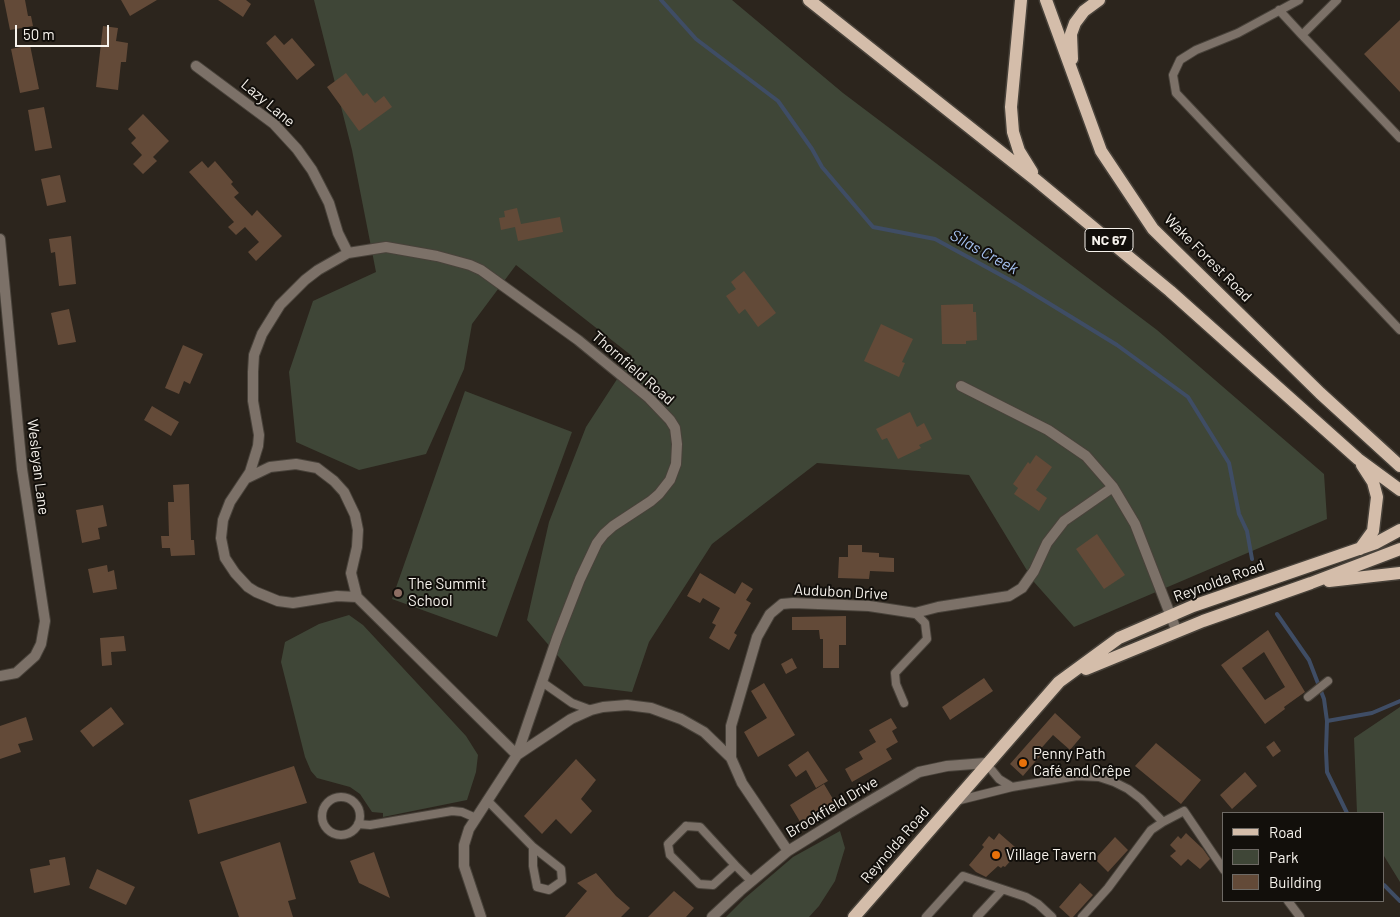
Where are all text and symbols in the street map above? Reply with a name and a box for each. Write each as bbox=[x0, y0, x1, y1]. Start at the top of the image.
scale bar bbox=[18, 15, 111, 47]
text: 50 m bbox=[23, 25, 55, 43]
street label: Lazy Lane bbox=[237, 75, 299, 131]
street label: Wake Forest Road bbox=[1160, 210, 1256, 306]
water label: Silas Creek bbox=[947, 225, 1021, 279]
road number: NC 67 bbox=[1085, 228, 1133, 252]
street label: Thornfield Road bbox=[588, 327, 678, 409]
street label: Wesleyan Lane bbox=[23, 418, 53, 516]
street label: Reynolda Road bbox=[1171, 556, 1267, 606]
place label: The Summit School bbox=[408, 575, 486, 610]
street label: Audubon Drive bbox=[794, 581, 888, 603]
marker: The Summit School bbox=[392, 587, 404, 599]
place label: Penny Path Café and Crêpe bbox=[1033, 745, 1131, 780]
marker: Penny Path Café and Crêpe bbox=[1017, 757, 1029, 769]
street label: Brookfield Drive bbox=[783, 773, 881, 841]
street label: Reynolda Road bbox=[857, 803, 933, 887]
legend bbox=[1222, 812, 1385, 902]
text: Road bbox=[1269, 823, 1302, 841]
place label: Village Tavern bbox=[1006, 846, 1097, 864]
text: Park bbox=[1269, 848, 1298, 866]
marker: Village Tavern bbox=[990, 849, 1002, 861]
text: Building bbox=[1269, 873, 1322, 891]

